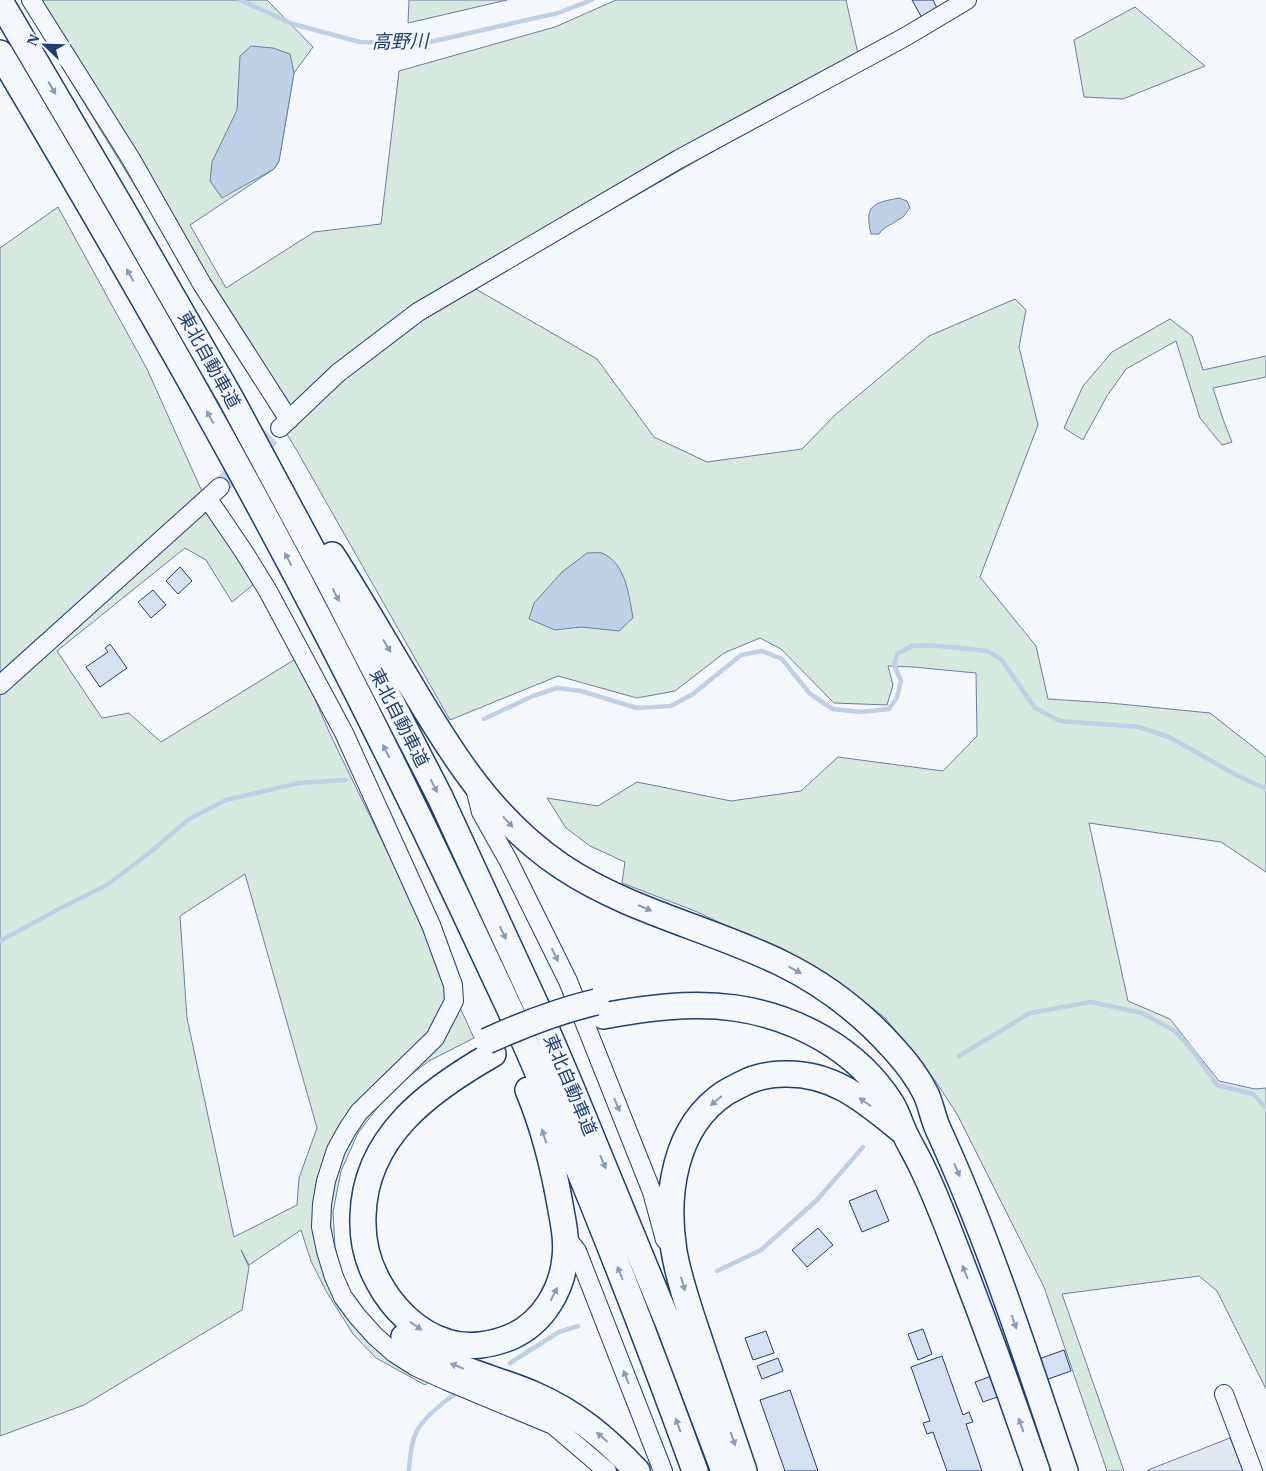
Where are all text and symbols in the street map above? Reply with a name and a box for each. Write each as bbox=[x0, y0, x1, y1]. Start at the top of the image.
north arrow bbox=[20, 20, 70, 70]
water label: 高野川 bbox=[371, 28, 431, 53]
text: N bbox=[23, 31, 43, 49]
one-way arrow bbox=[47, 81, 56, 94]
one-way arrow bbox=[126, 268, 134, 283]
street label: 東北自動車道 bbox=[173, 307, 246, 413]
one-way arrow bbox=[205, 410, 214, 424]
one-way arrow bbox=[284, 552, 292, 567]
one-way arrow bbox=[332, 587, 340, 602]
one-way arrow bbox=[382, 639, 391, 652]
street label: 東北自動車道 bbox=[365, 664, 434, 771]
one-way arrow bbox=[382, 743, 390, 758]
one-way arrow bbox=[430, 779, 438, 793]
one-way arrow bbox=[503, 816, 514, 829]
one-way arrow bbox=[638, 905, 652, 913]
one-way arrow bbox=[499, 926, 507, 940]
one-way arrow bbox=[551, 948, 559, 962]
one-way arrow bbox=[788, 966, 802, 975]
street label: 東北自動車道 bbox=[539, 1031, 602, 1139]
one-way arrow bbox=[710, 1095, 723, 1106]
one-way arrow bbox=[858, 1097, 872, 1107]
one-way arrow bbox=[614, 1098, 622, 1112]
one-way arrow bbox=[540, 1128, 548, 1143]
one-way arrow bbox=[600, 1155, 608, 1169]
one-way arrow bbox=[954, 1163, 962, 1177]
one-way arrow bbox=[961, 1264, 969, 1279]
one-way arrow bbox=[616, 1265, 624, 1280]
one-way arrow bbox=[679, 1277, 687, 1292]
one-way arrow bbox=[551, 1287, 559, 1301]
one-way arrow bbox=[1010, 1315, 1018, 1330]
one-way arrow bbox=[410, 1321, 423, 1331]
one-way arrow bbox=[450, 1362, 465, 1369]
one-way arrow bbox=[622, 1369, 629, 1384]
one-way arrow bbox=[674, 1417, 682, 1432]
one-way arrow bbox=[1017, 1417, 1025, 1432]
one-way arrow bbox=[597, 1431, 609, 1443]
one-way arrow bbox=[730, 1431, 737, 1446]

